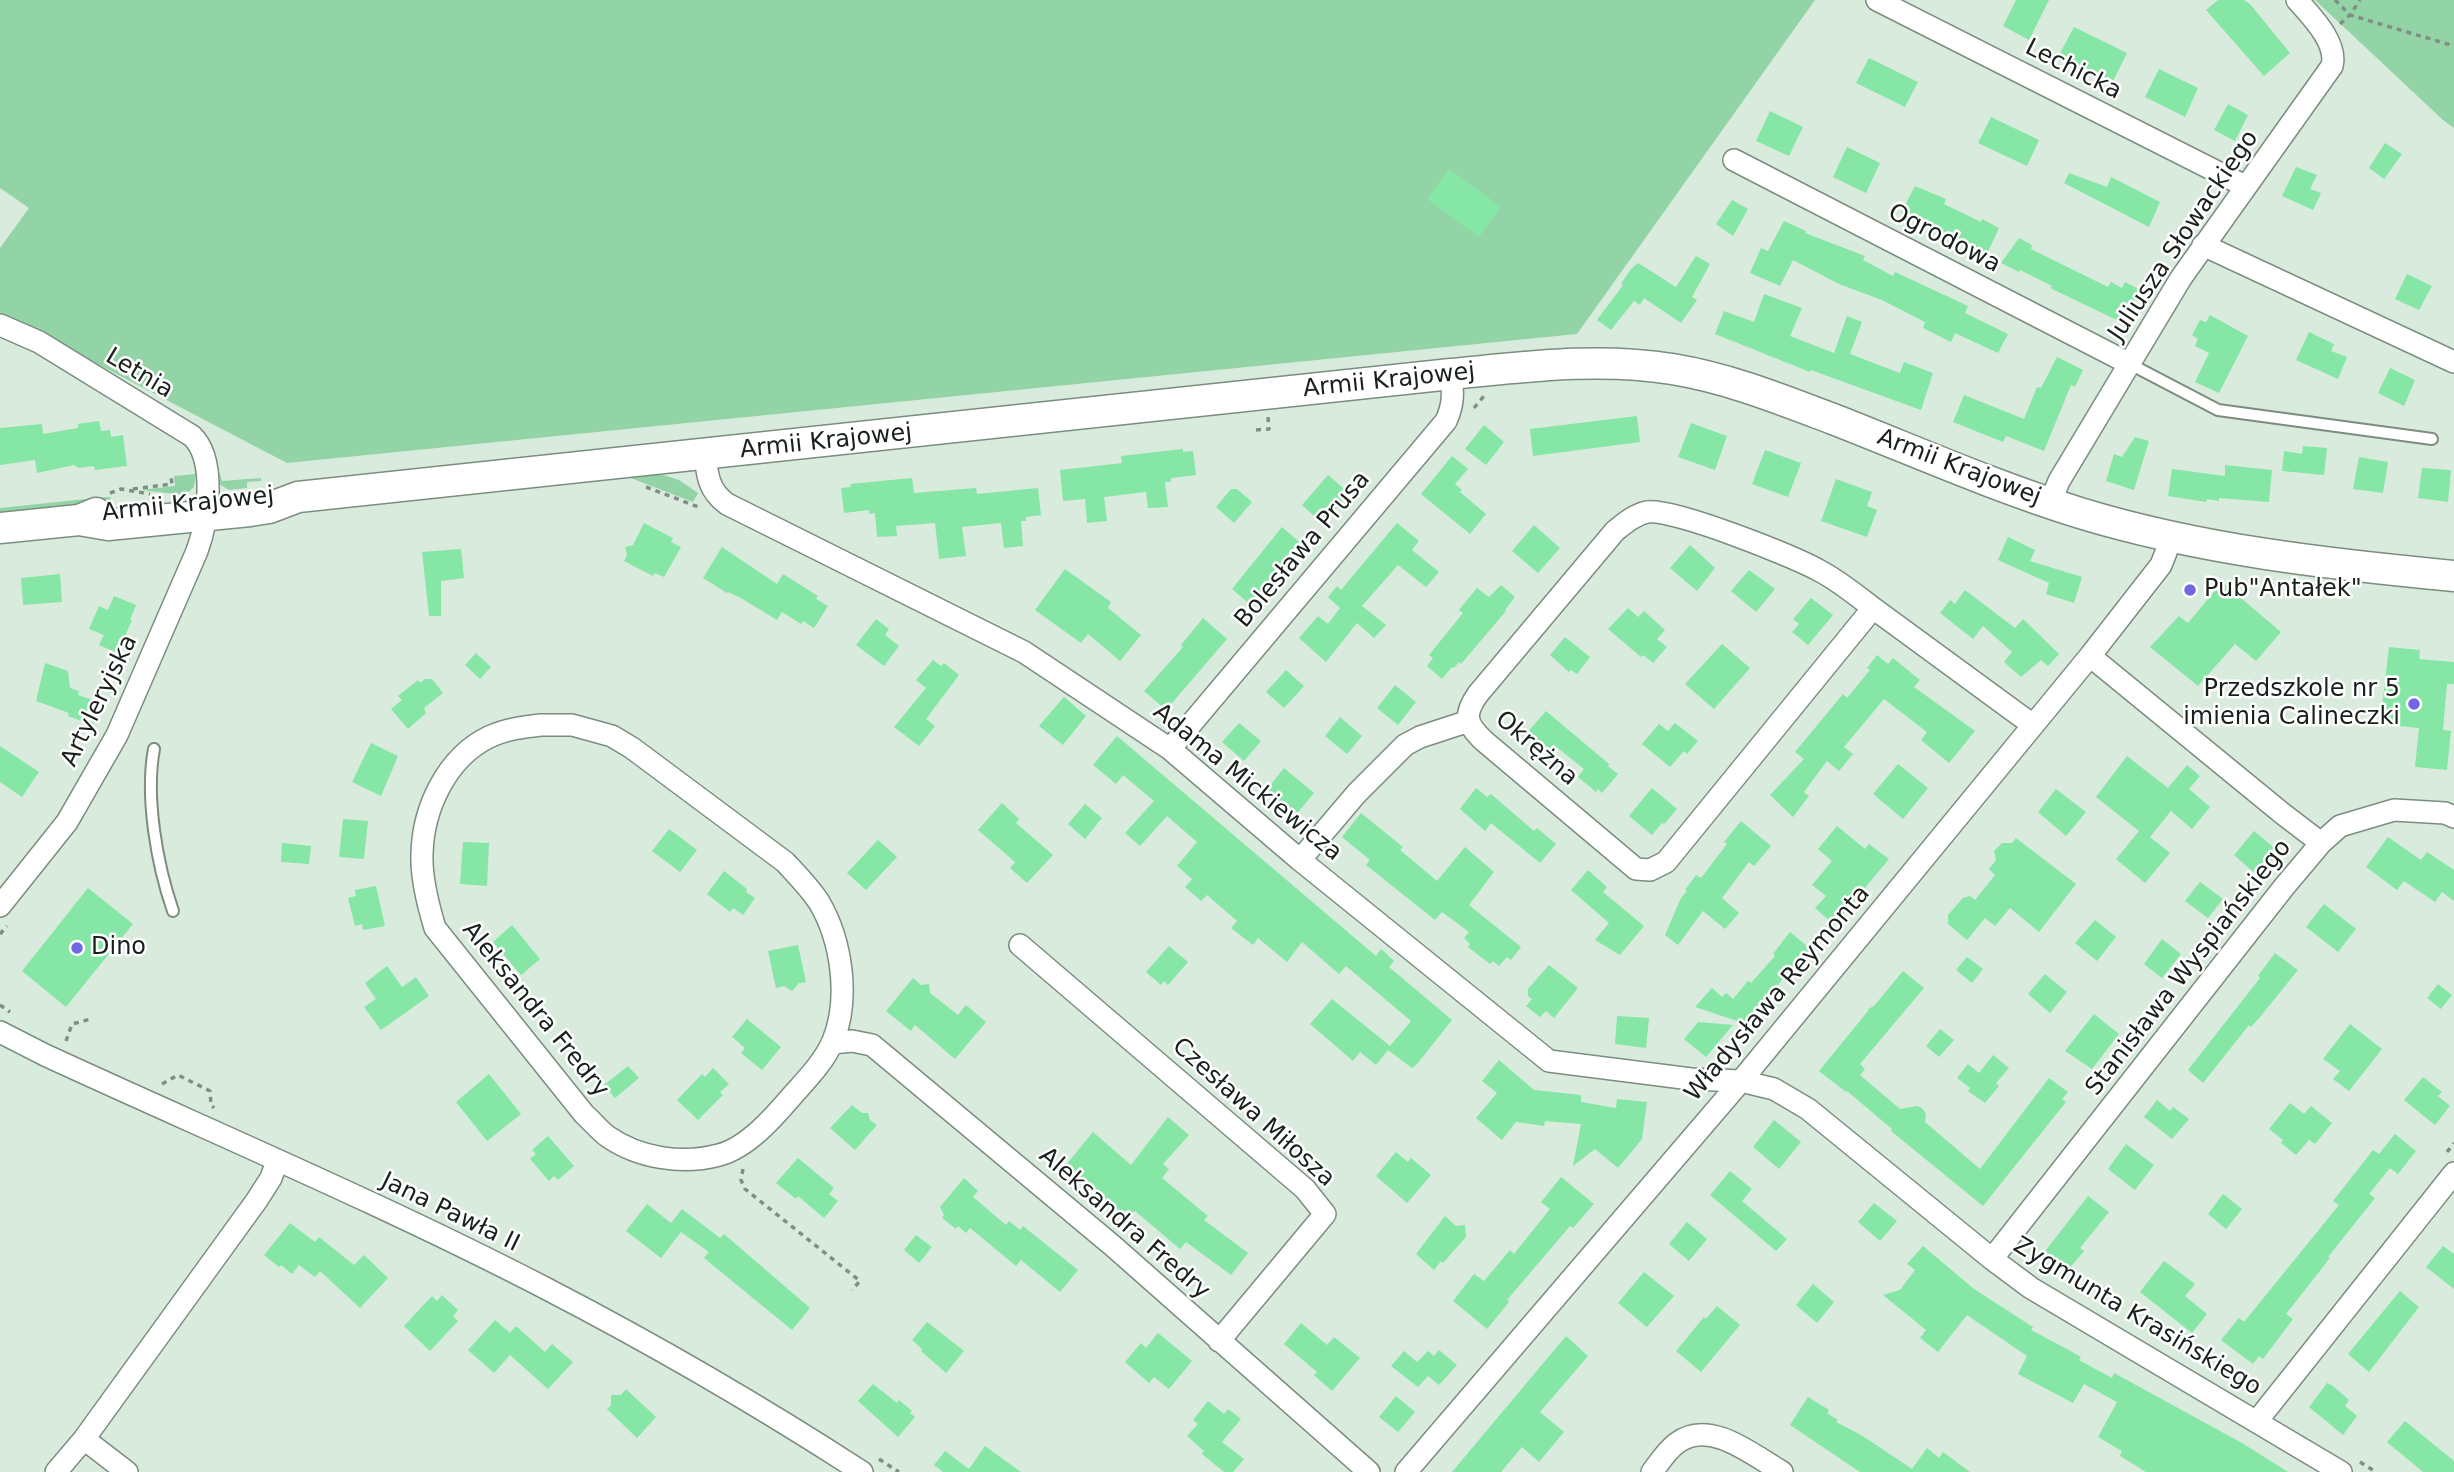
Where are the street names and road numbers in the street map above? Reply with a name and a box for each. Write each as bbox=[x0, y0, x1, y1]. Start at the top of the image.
street label: Lechicka bbox=[2020, 34, 2126, 106]
street label: Juliusza Słowackiego bbox=[2103, 125, 2265, 347]
street label: Ogrodowa bbox=[1883, 198, 2005, 280]
street label: Letnia bbox=[100, 343, 178, 405]
street label: Armii Krajowej bbox=[1302, 358, 1476, 404]
street label: Armii Krajowej bbox=[739, 419, 913, 465]
street label: Armii Krajowej bbox=[1873, 424, 2045, 512]
street label: Bolesława Prusa bbox=[1229, 466, 1377, 634]
street label: Armii Krajowej bbox=[101, 482, 275, 528]
street label: Artyleryjska bbox=[56, 631, 144, 771]
street label: Adama Mickiewicza bbox=[1147, 698, 1347, 868]
street label: Okrężna bbox=[1489, 705, 1583, 793]
street label: Stanisława Wyspiańskiego bbox=[2080, 834, 2298, 1102]
street label: Władysława Reymonta bbox=[1679, 880, 1877, 1108]
street label: Aleksandra Fredry bbox=[456, 917, 614, 1103]
street label: Czesława Miłosza bbox=[1166, 1032, 1340, 1194]
street label: Aleksandra Fredry bbox=[1033, 1142, 1215, 1306]
street label: Jana Pawła II bbox=[376, 1167, 524, 1259]
street label: Zygmunta Krasińskiego bbox=[2008, 1232, 2266, 1402]

